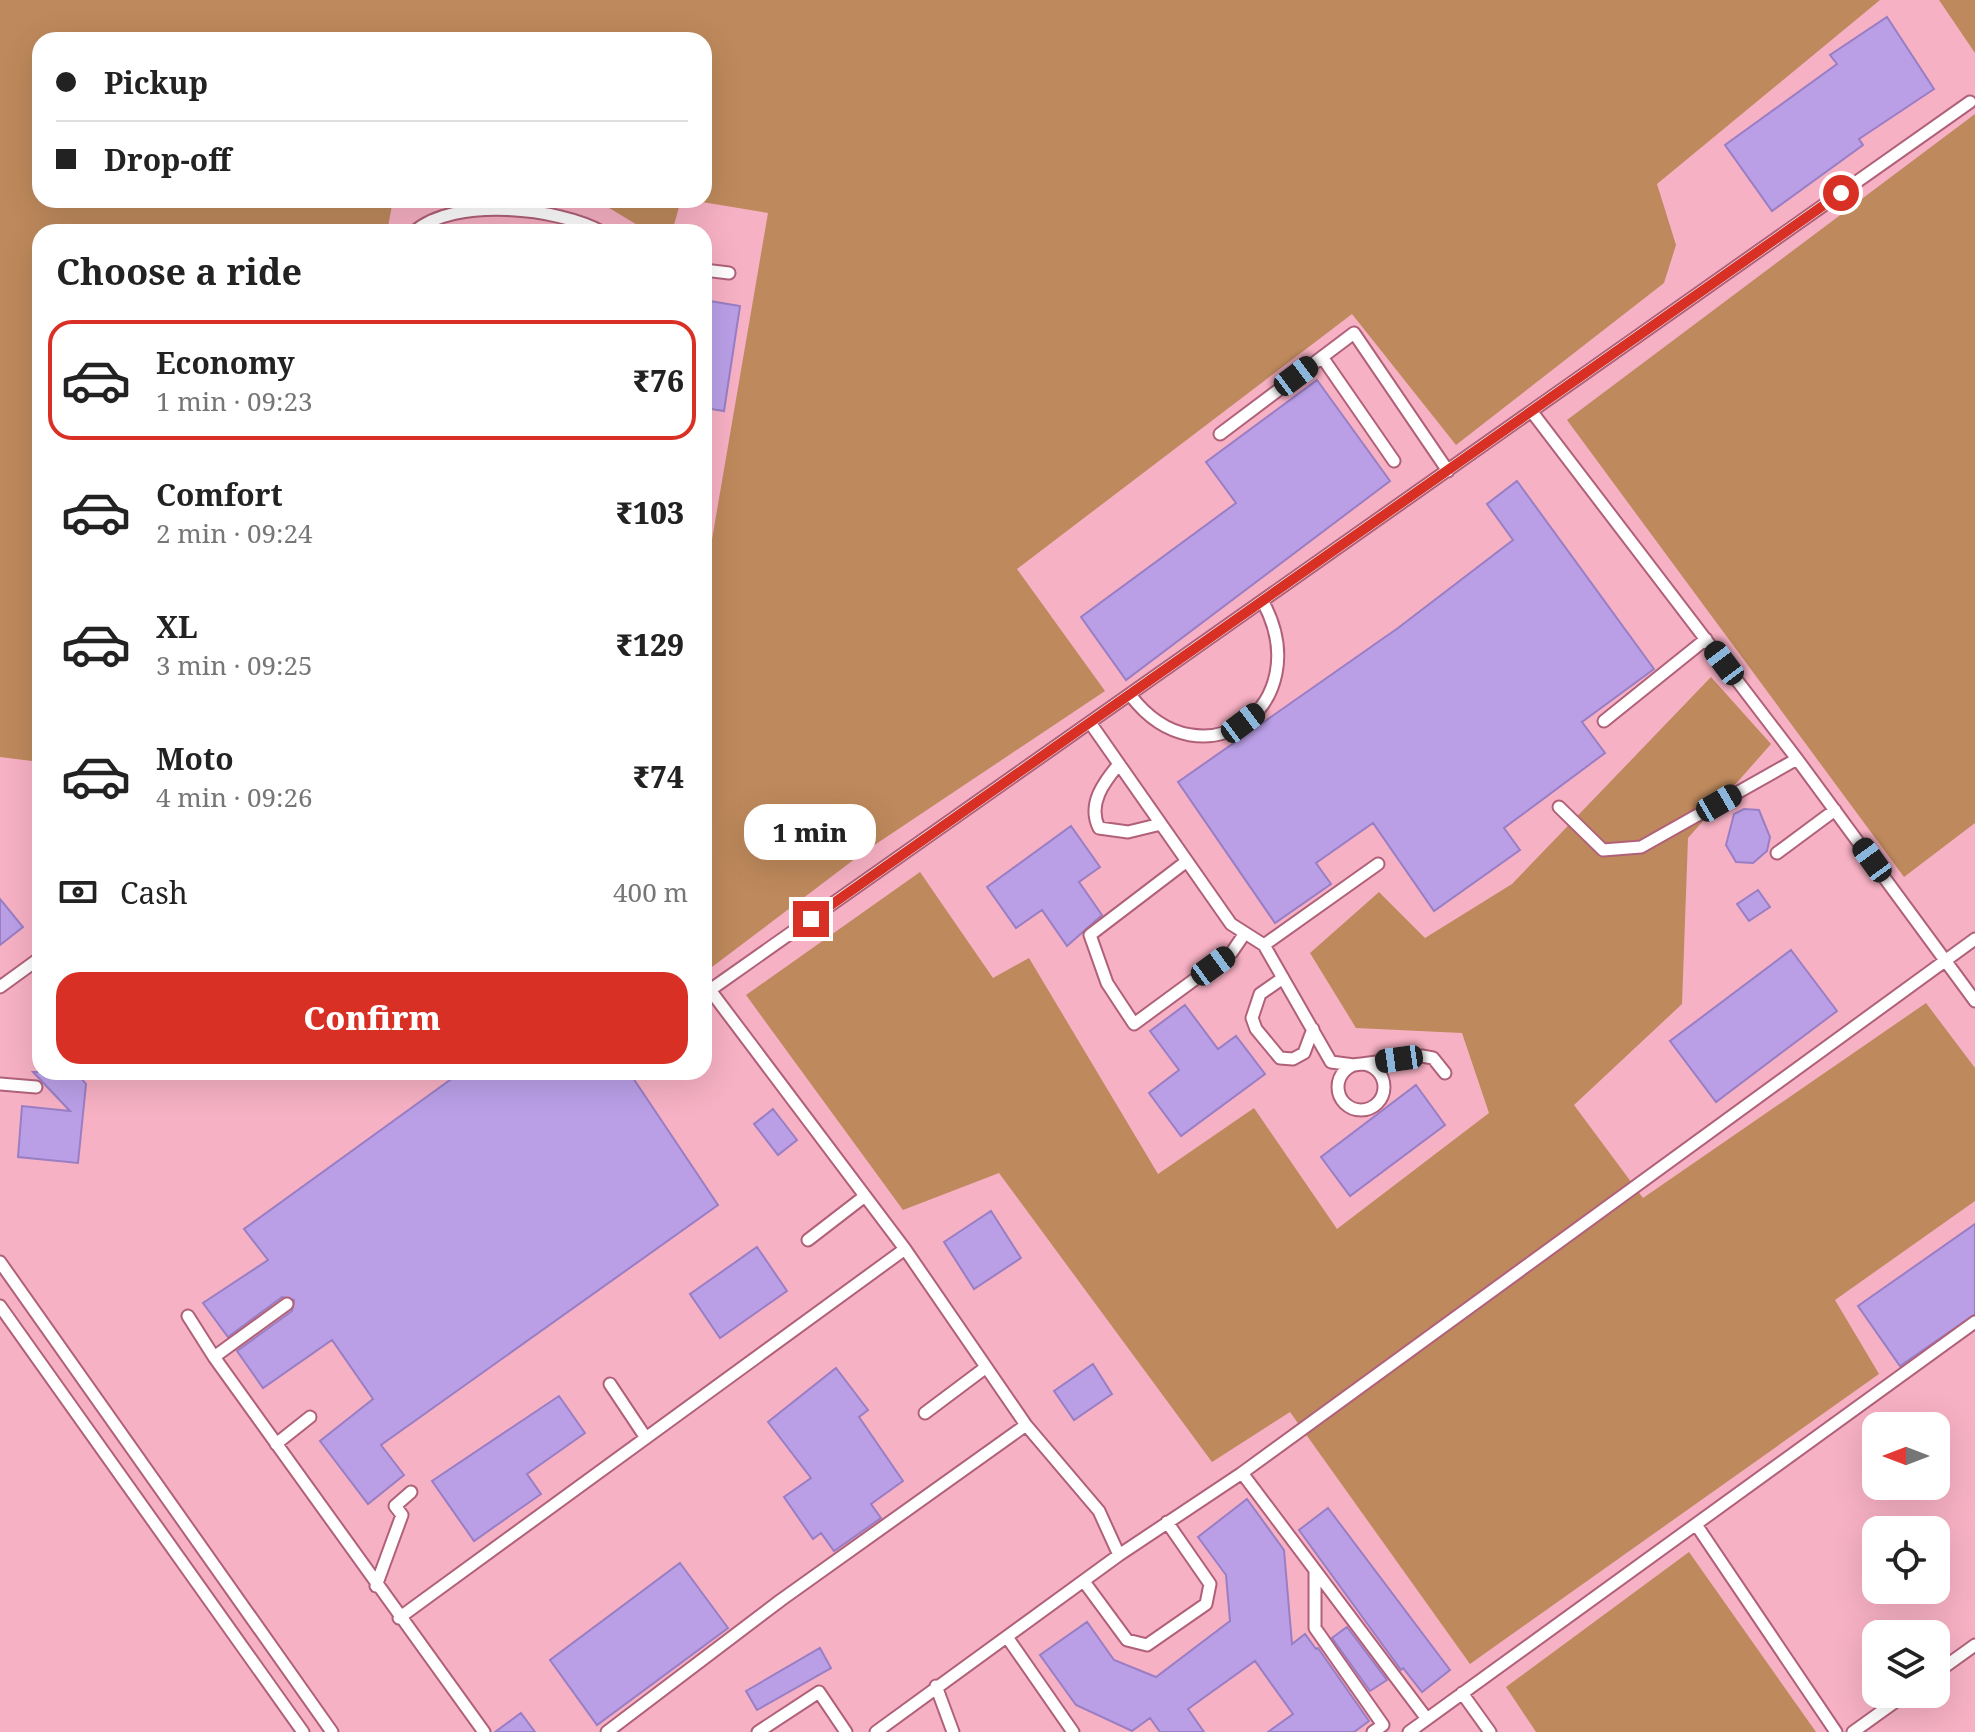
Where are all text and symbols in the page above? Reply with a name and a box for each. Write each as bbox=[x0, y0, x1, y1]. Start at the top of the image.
text: Pickup bbox=[104, 62, 208, 103]
text: Drop-off bbox=[104, 139, 231, 180]
route start bbox=[1823, 175, 1859, 211]
text: Choose a ride bbox=[56, 247, 302, 296]
text: Economy bbox=[156, 342, 295, 383]
icon: car bbox=[60, 344, 132, 416]
car bbox=[1270, 352, 1322, 400]
text: ₹76 bbox=[633, 360, 684, 401]
text: 1 min · 09:23 bbox=[156, 383, 313, 419]
text: Comfort bbox=[156, 474, 283, 515]
icon: car bbox=[60, 476, 132, 548]
text: ₹103 bbox=[616, 492, 684, 533]
text: 2 min · 09:24 bbox=[156, 515, 313, 551]
text: XL bbox=[156, 606, 198, 647]
icon: car bbox=[60, 608, 132, 680]
text: ₹129 bbox=[616, 624, 684, 665]
car bbox=[1700, 637, 1748, 689]
text: 3 min · 09:25 bbox=[156, 647, 313, 683]
car bbox=[1217, 699, 1269, 747]
text: Moto bbox=[156, 738, 234, 779]
icon: car bbox=[60, 740, 132, 812]
text: ₹74 bbox=[633, 756, 684, 797]
text: 4 min · 09:26 bbox=[156, 779, 313, 815]
car bbox=[1692, 781, 1746, 825]
callout: 1 min bbox=[745, 803, 877, 859]
text: 1 min bbox=[773, 814, 847, 850]
car bbox=[1848, 834, 1896, 886]
icon: cash bbox=[56, 870, 100, 914]
text: Cash bbox=[120, 872, 188, 913]
text: 400 m bbox=[613, 874, 688, 910]
route end bbox=[793, 901, 829, 937]
car bbox=[1187, 942, 1239, 990]
button: Confirm bbox=[56, 972, 688, 1064]
car bbox=[1374, 1044, 1424, 1074]
north arrow bbox=[1862, 1412, 1950, 1500]
map controls bbox=[1862, 1412, 1950, 1708]
button: locate bbox=[1862, 1516, 1950, 1604]
button: layers bbox=[1862, 1620, 1950, 1708]

